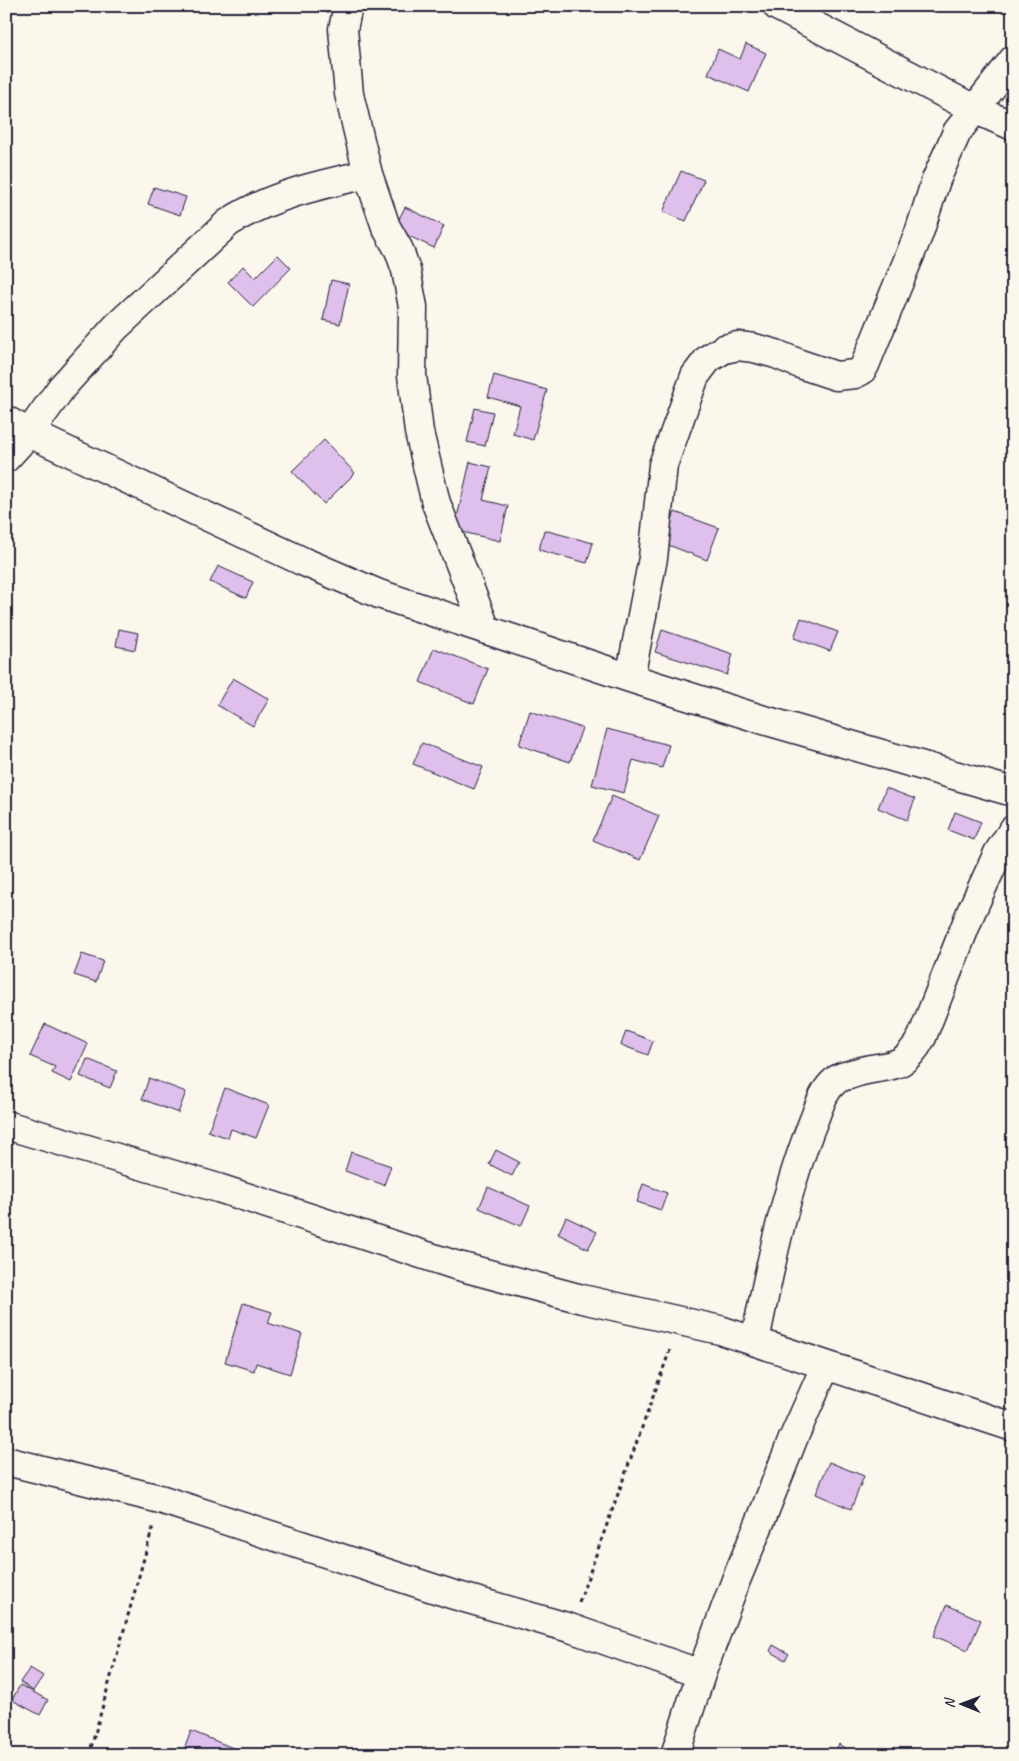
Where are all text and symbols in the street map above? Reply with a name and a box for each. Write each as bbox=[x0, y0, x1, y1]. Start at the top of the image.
north arrow bbox=[936, 1678, 986, 1728]
text: N bbox=[941, 1697, 958, 1708]

